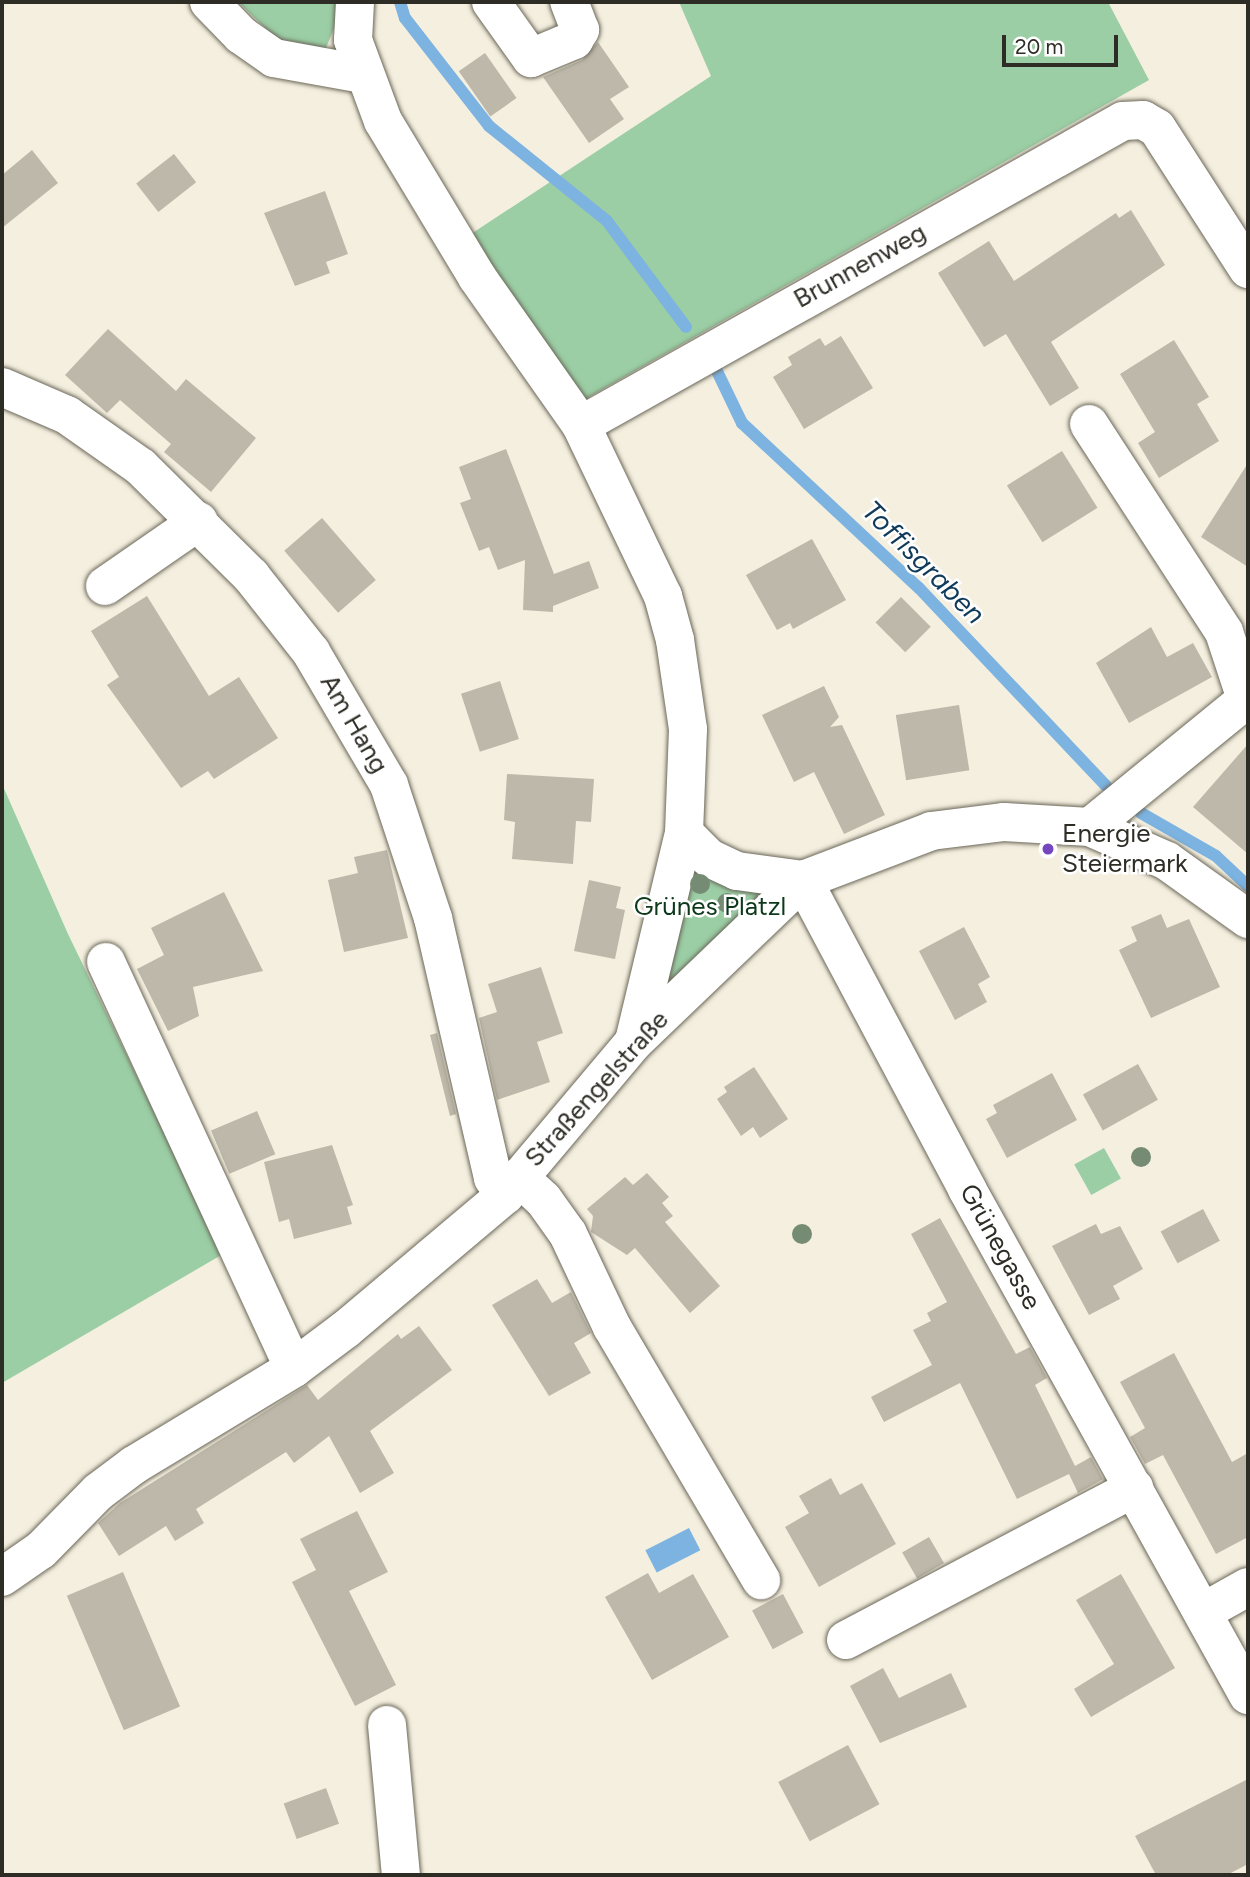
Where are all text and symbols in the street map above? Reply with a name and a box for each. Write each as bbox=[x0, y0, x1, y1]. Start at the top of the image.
scale bar bbox=[1005, 21, 1120, 65]
text: 20 m bbox=[1015, 34, 1063, 59]
street label: Brunnenweg bbox=[788, 217, 932, 315]
water label: Toffisgraben bbox=[856, 494, 992, 630]
street label: Am Hang bbox=[313, 669, 395, 779]
place label: Energie Steiermark bbox=[1062, 818, 1188, 880]
marker: Energie Steiermark bbox=[1040, 841, 1056, 857]
park label: Grünes Platzl bbox=[634, 891, 786, 923]
street label: Straßengelstraße bbox=[519, 1005, 675, 1173]
street label: Grünegasse bbox=[953, 1179, 1047, 1315]

